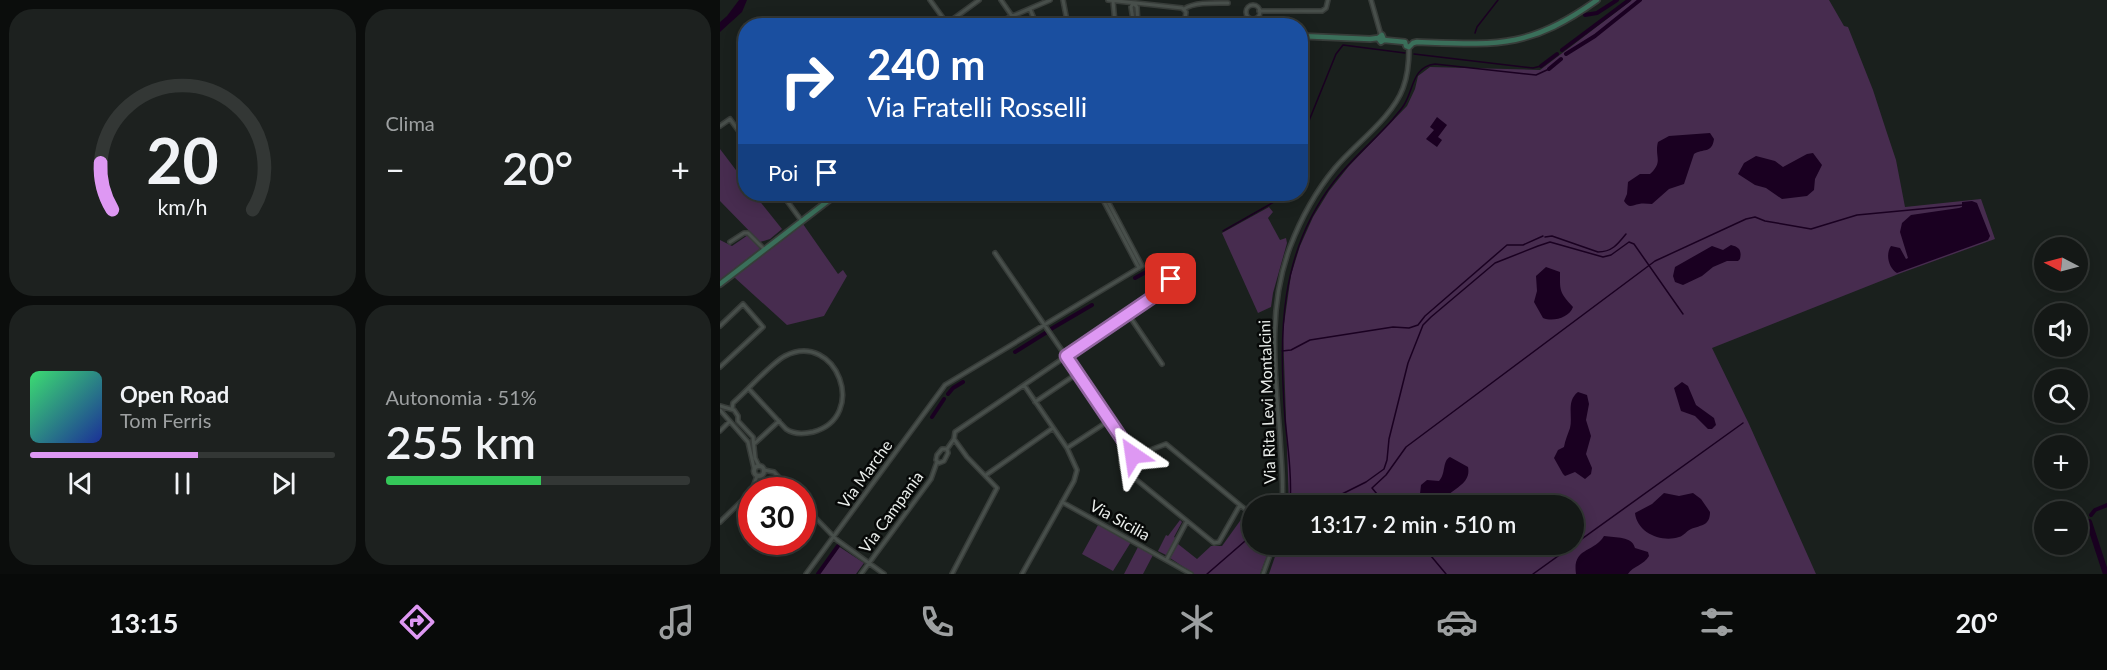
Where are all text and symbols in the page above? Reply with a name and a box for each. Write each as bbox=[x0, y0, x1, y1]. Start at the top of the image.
text: 240 m bbox=[867, 39, 985, 89]
icon: right bbox=[768, 42, 846, 120]
text: Via Fratelli Rosselli bbox=[867, 90, 1087, 123]
text: Clima bbox=[386, 111, 435, 135]
text: 20 bbox=[146, 122, 218, 197]
text: 20° bbox=[502, 141, 573, 195]
text: − bbox=[386, 149, 405, 189]
text: + bbox=[671, 149, 690, 189]
icon: arrive bbox=[810, 156, 843, 189]
text: Poi bbox=[768, 159, 798, 186]
text: km/h bbox=[157, 194, 207, 220]
north arrow bbox=[2034, 237, 2088, 291]
map controls bbox=[2034, 237, 2088, 555]
pin bbox=[1145, 253, 1196, 304]
icon: arrive bbox=[1154, 262, 1187, 295]
button: sound bbox=[2034, 303, 2088, 357]
street label: Via Rita Levi Montalcini bbox=[1254, 319, 1279, 485]
button: search bbox=[2034, 369, 2088, 423]
text: Open Road bbox=[120, 381, 229, 408]
text: Autonomia · 51% bbox=[386, 385, 537, 409]
text: Tom Ferris bbox=[120, 408, 211, 432]
text: 255 km bbox=[386, 415, 536, 469]
position arrow bbox=[1101, 423, 1165, 487]
button: + bbox=[2034, 435, 2088, 489]
street label: Via Marche bbox=[833, 436, 896, 512]
icon: previous bbox=[64, 467, 97, 500]
icon: pause bbox=[166, 467, 199, 500]
icon: next bbox=[267, 467, 300, 500]
street label: Via Campania bbox=[855, 467, 927, 556]
speed limit sign: 30 bbox=[738, 477, 816, 555]
street label: Via Sicilia bbox=[1087, 495, 1154, 544]
button: − bbox=[2034, 501, 2088, 555]
text: 13:17 · 2 min · 510 m bbox=[1310, 511, 1516, 538]
icon: directions bbox=[396, 601, 438, 643]
icon: music bbox=[656, 601, 698, 643]
icon: phone bbox=[916, 601, 958, 643]
icon: climate bbox=[1176, 601, 1218, 643]
icon: car bbox=[1436, 601, 1478, 643]
icon: filters bbox=[1696, 601, 1738, 643]
text: 13:15 bbox=[109, 606, 179, 639]
text: 20° bbox=[1955, 606, 1998, 639]

